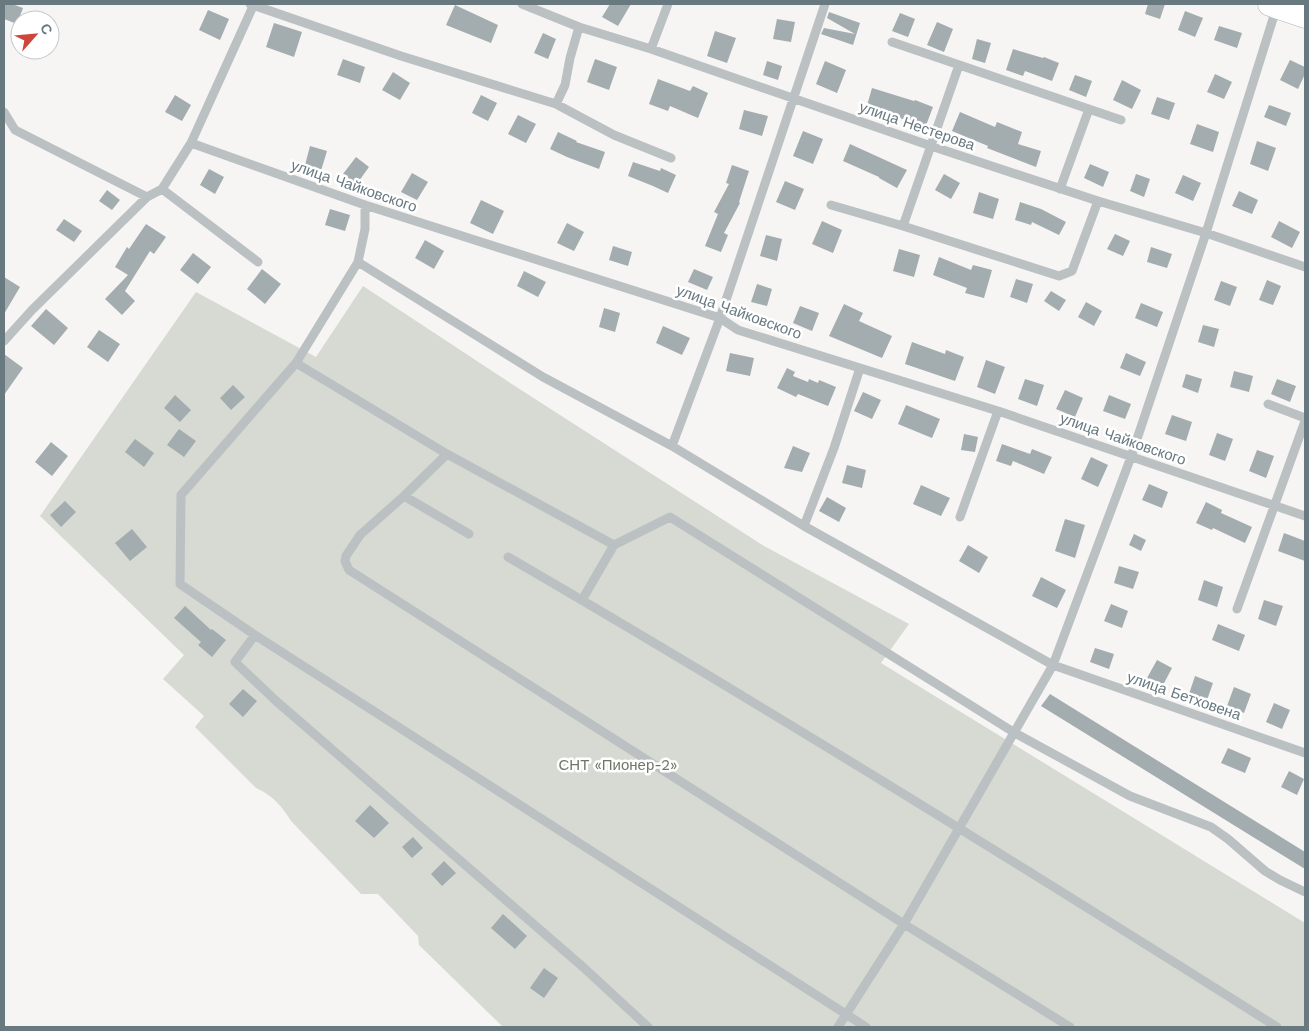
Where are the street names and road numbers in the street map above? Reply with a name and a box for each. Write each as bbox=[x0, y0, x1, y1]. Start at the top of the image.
street label: улица Нестерова bbox=[857, 98, 978, 154]
street label: улица Чайковского bbox=[289, 156, 419, 216]
street label: улица Чайковского bbox=[674, 281, 804, 343]
street label: улица Чайковского bbox=[1058, 409, 1188, 469]
street label: улица Бетховена bbox=[1125, 668, 1244, 724]

